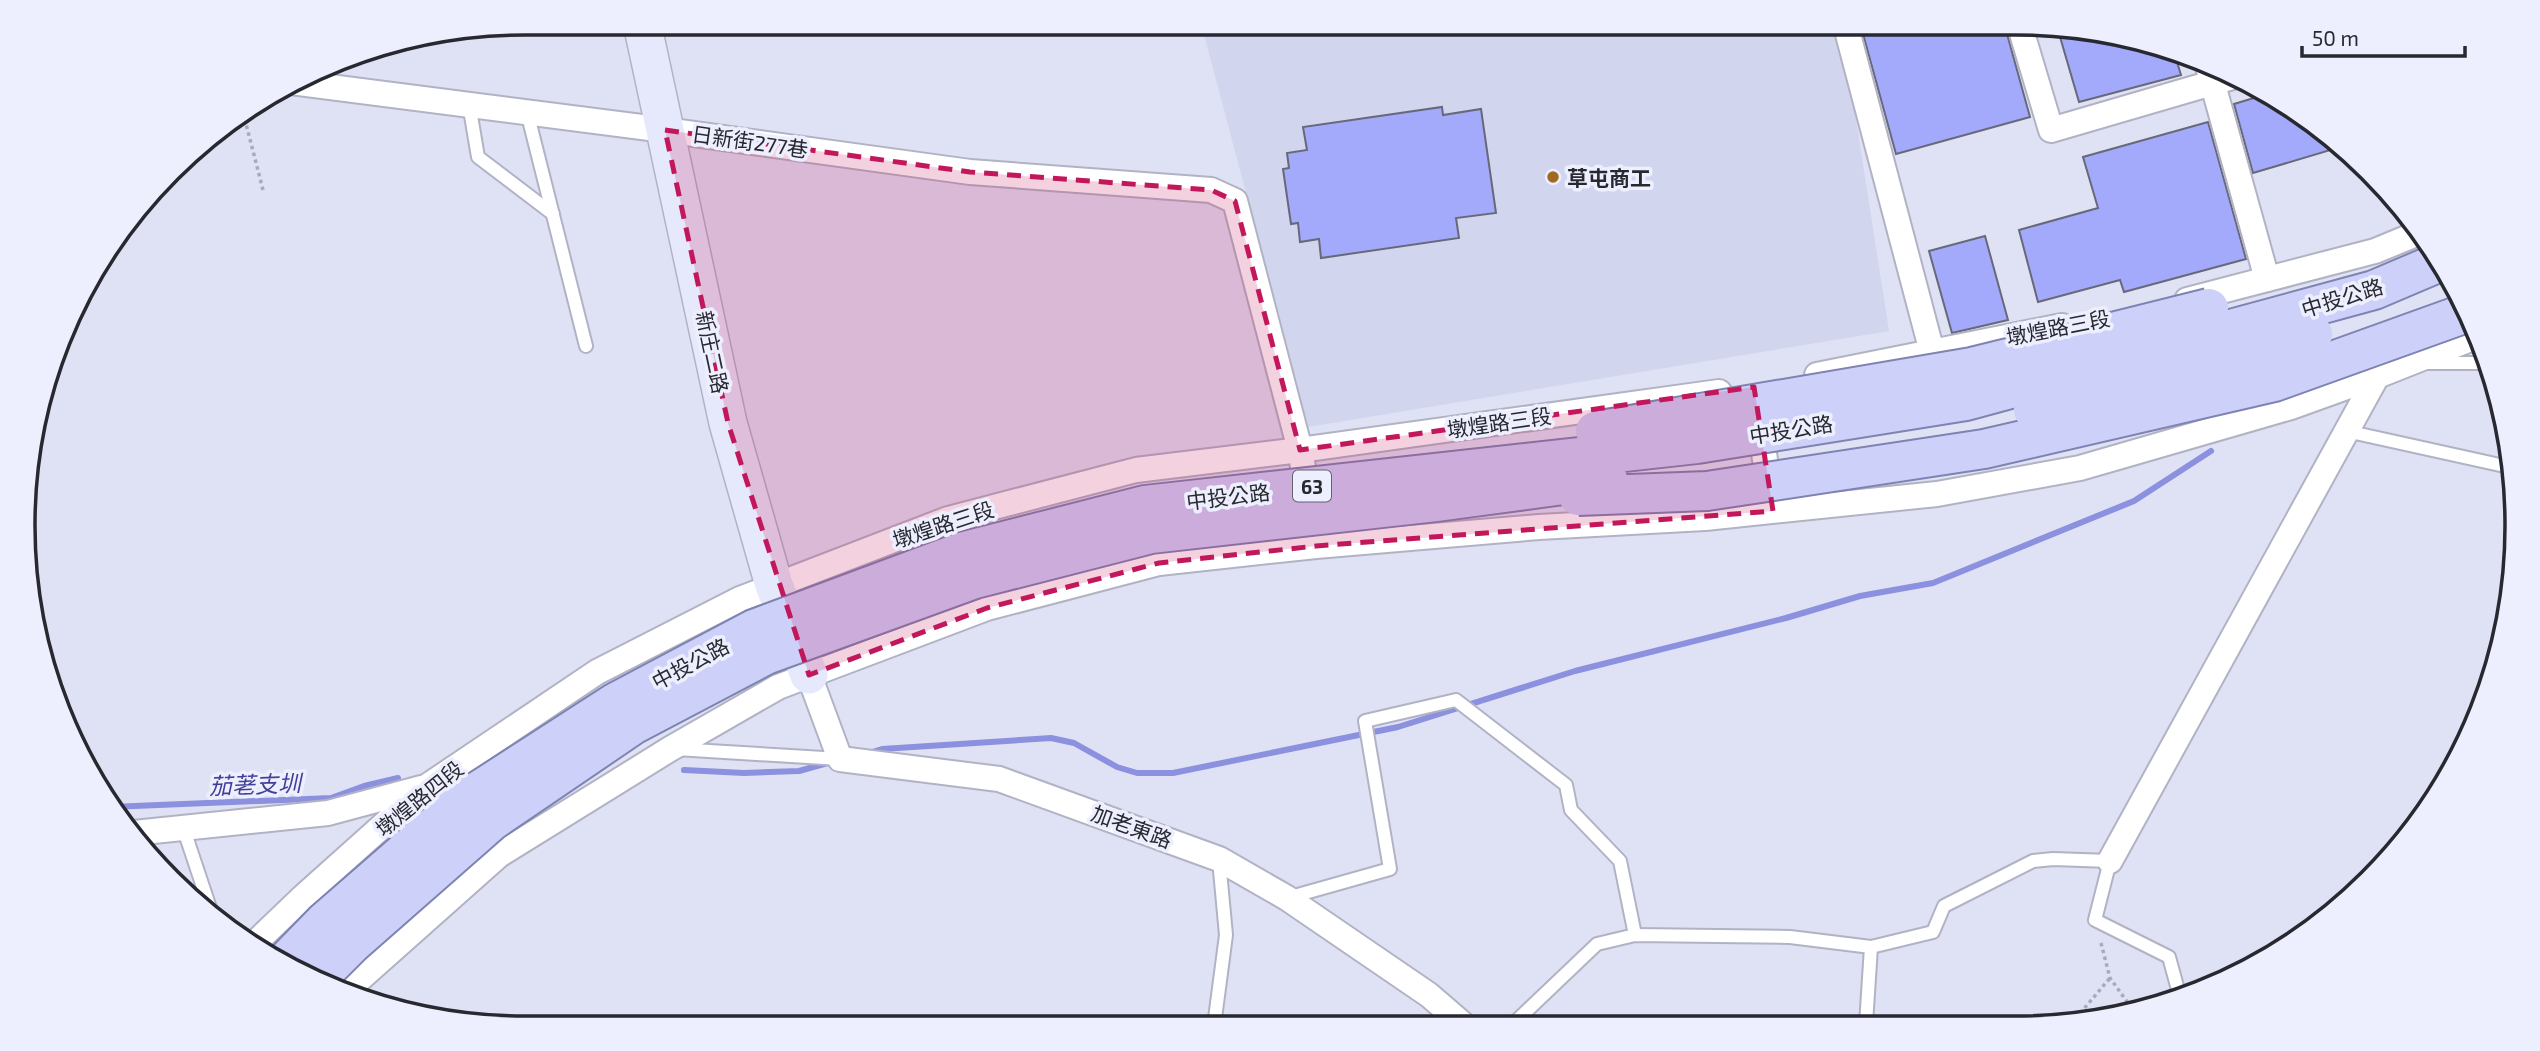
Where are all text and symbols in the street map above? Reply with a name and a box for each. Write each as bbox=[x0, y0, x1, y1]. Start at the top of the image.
scale bar bbox=[2302, 14, 2465, 58]
text: 50 m bbox=[2312, 25, 2359, 50]
street label: 日新街277巷 bbox=[690, 120, 810, 162]
place label: 草屯商工 bbox=[1567, 165, 1651, 190]
marker: 草屯商工 bbox=[1545, 169, 1561, 185]
street label: 中投公路 bbox=[2298, 273, 2386, 321]
street label: 墩煌路三段 bbox=[2004, 305, 2112, 349]
street label: 新庄二路 bbox=[692, 308, 734, 396]
street label: 墩煌路三段 bbox=[1445, 402, 1553, 442]
street label: 中投公路 bbox=[1748, 410, 1834, 448]
road number: 63 bbox=[1293, 471, 1331, 502]
street label: 中投公路 bbox=[1185, 478, 1271, 514]
street label: 墩煌路三段 bbox=[889, 496, 997, 552]
street label: 中投公路 bbox=[647, 632, 733, 694]
street label: 墩煌路四段 bbox=[370, 755, 468, 841]
water label: 茄荖支圳 bbox=[209, 768, 304, 800]
street label: 加老東路 bbox=[1088, 800, 1176, 852]

